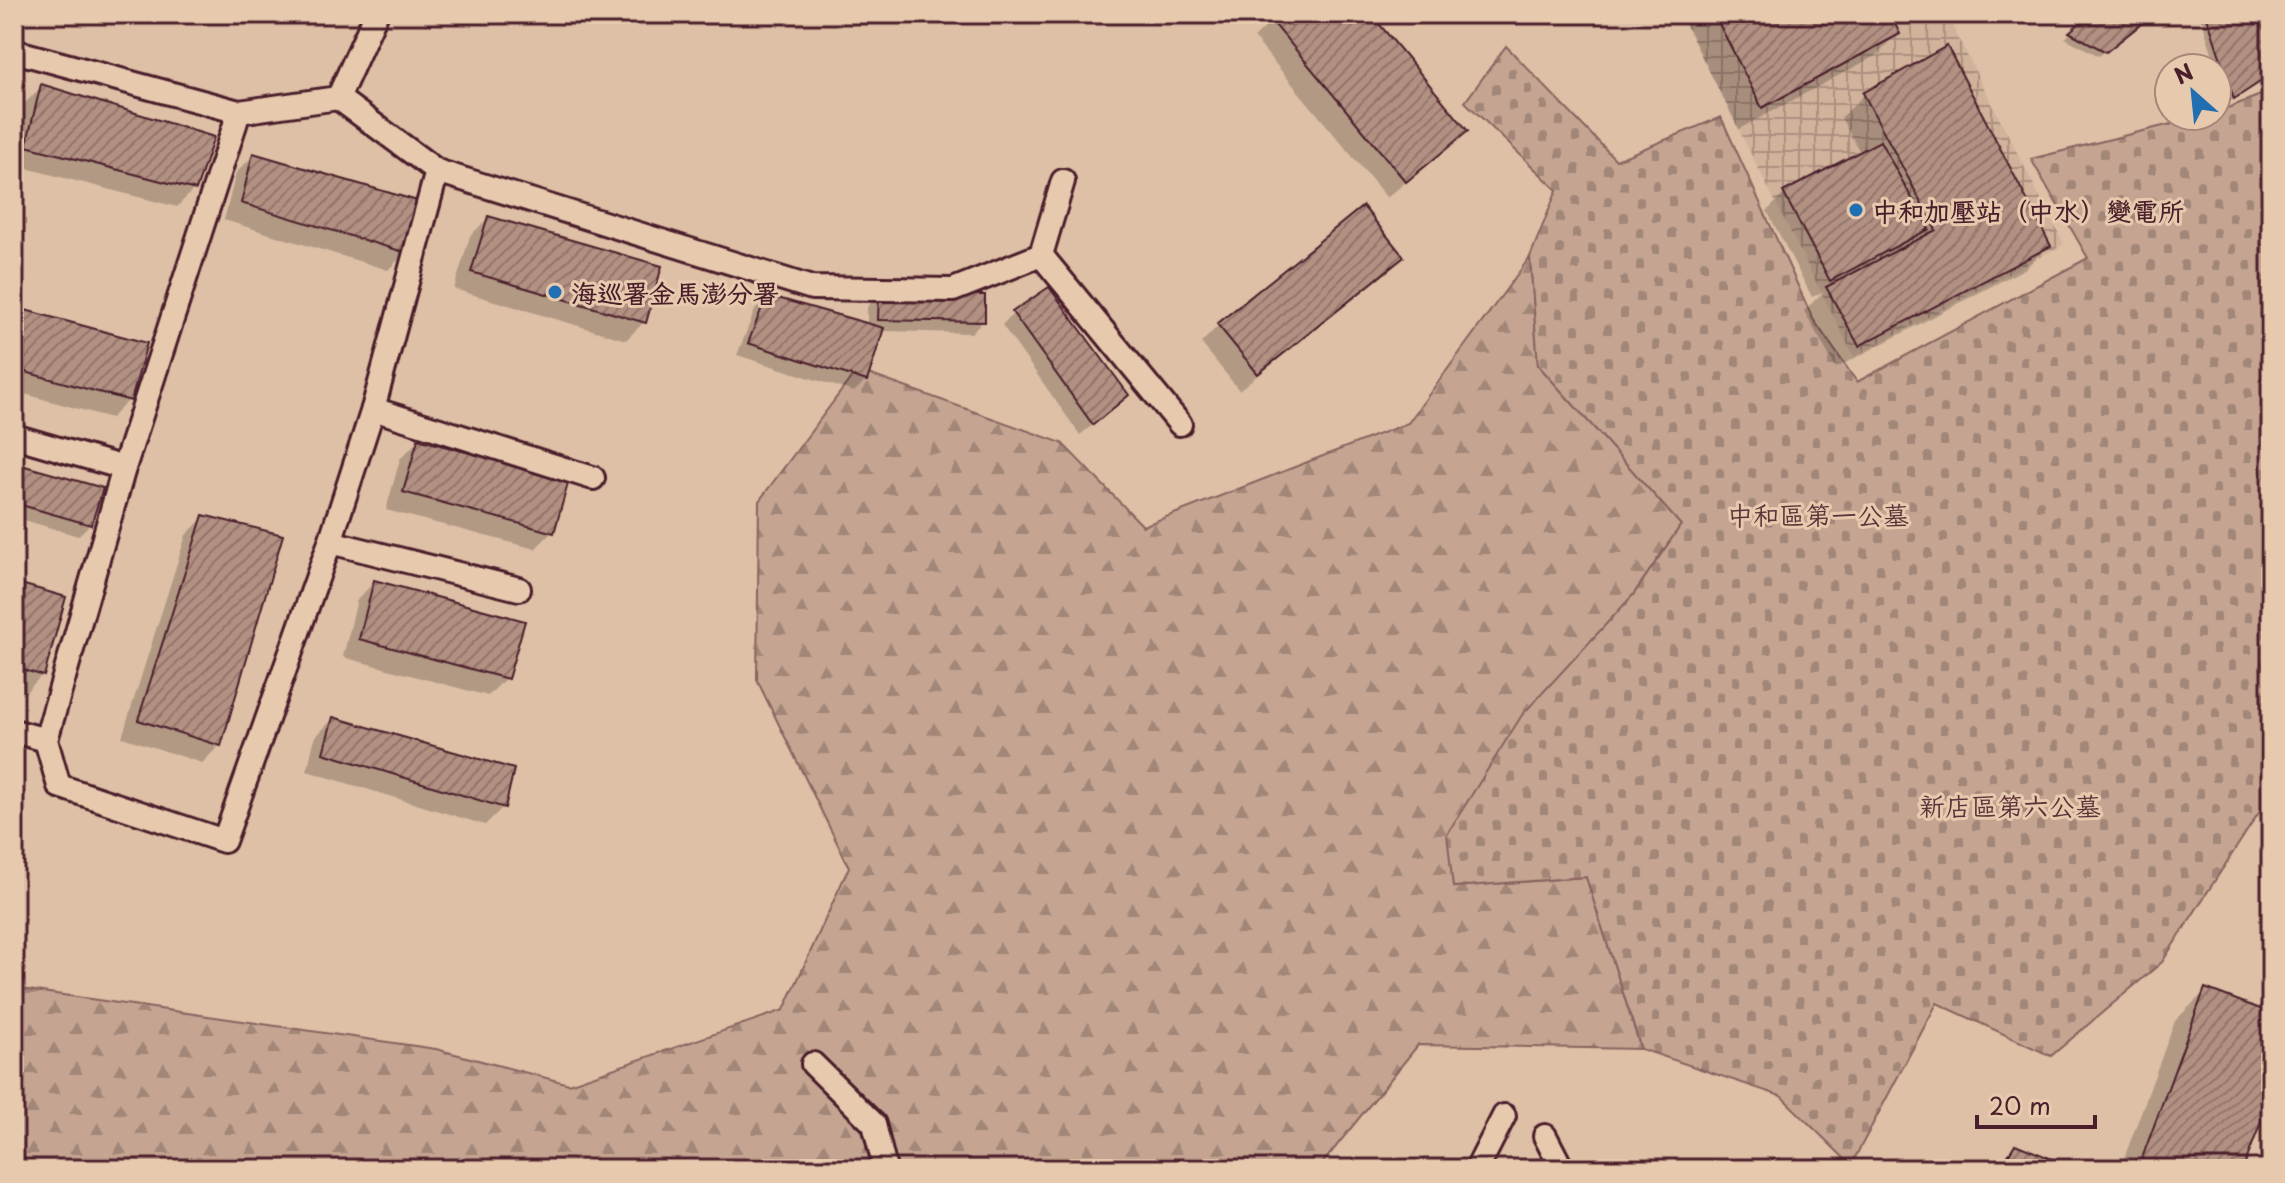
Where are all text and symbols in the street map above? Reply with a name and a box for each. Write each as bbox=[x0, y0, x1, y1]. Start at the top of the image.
north arrow bbox=[2153, 52, 2233, 132]
text: N bbox=[2168, 54, 2198, 92]
place label: 中和加壓站（中水）變電所 bbox=[1872, 191, 2184, 230]
marker: 中和加壓站（中水）變電所 bbox=[1847, 201, 1865, 219]
place label: 海巡署金馬澎分署 bbox=[571, 273, 779, 312]
marker: 海巡署金馬澎分署 bbox=[546, 283, 564, 301]
park label: 中和區第一公墓 bbox=[1727, 495, 1909, 534]
park label: 新店區第六公墓 bbox=[1919, 786, 2101, 825]
scale bar bbox=[1977, 1079, 2095, 1129]
text: 20 m bbox=[1989, 1087, 2051, 1123]

